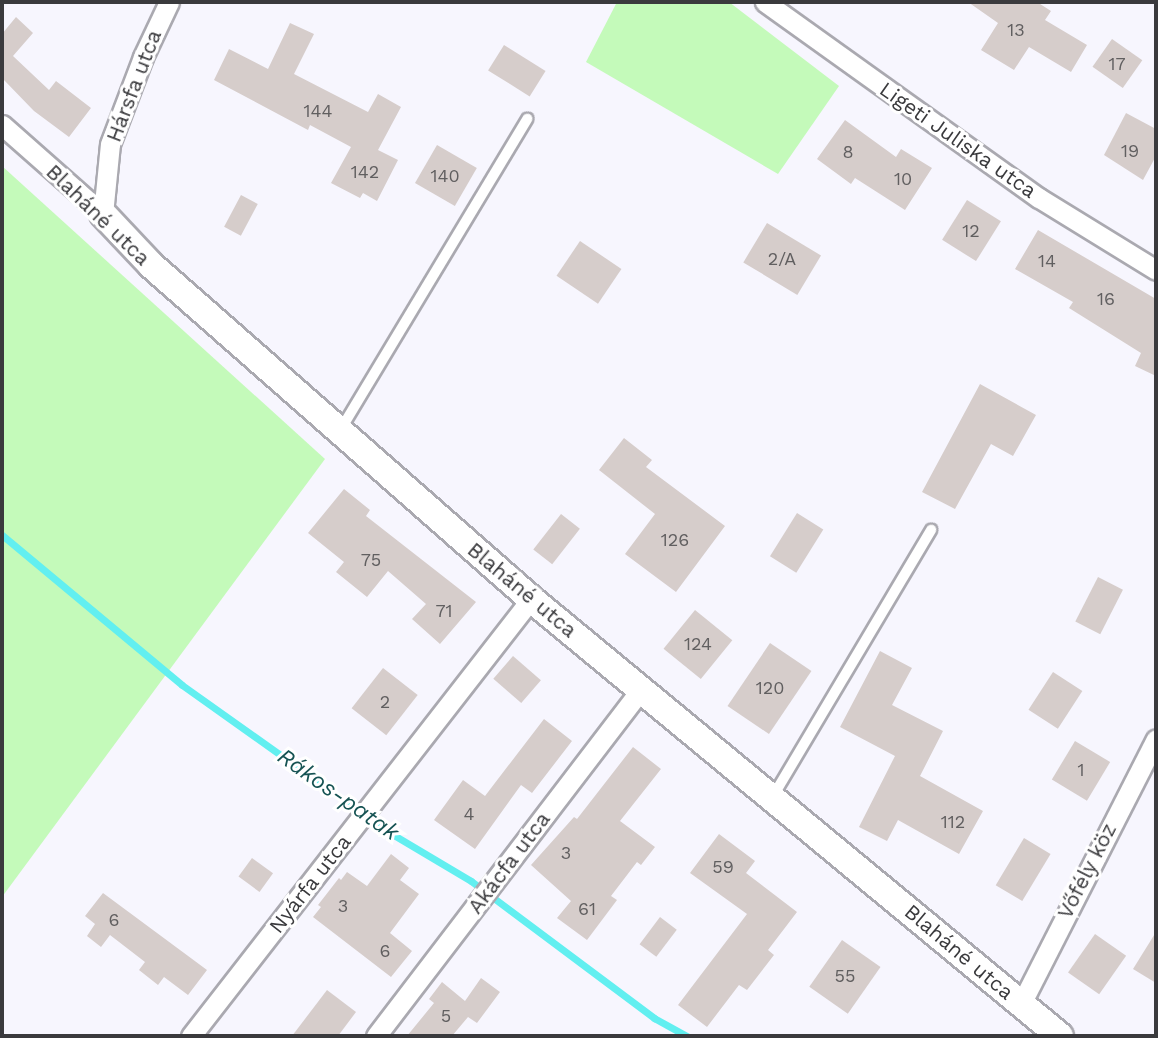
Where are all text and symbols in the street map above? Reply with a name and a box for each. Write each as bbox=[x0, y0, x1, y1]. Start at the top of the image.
house number: 13 bbox=[1007, 19, 1025, 41]
street label: Hársfa utca bbox=[101, 26, 167, 146]
house number: 17 bbox=[1108, 53, 1126, 75]
street label: Ligeti Juliska utca bbox=[874, 76, 1042, 204]
house number: 144 bbox=[303, 100, 333, 122]
house number: 19 bbox=[1121, 140, 1139, 162]
house number: 8 bbox=[842, 141, 854, 163]
street label: Blaháné utca bbox=[41, 159, 155, 271]
house number: 142 bbox=[351, 161, 379, 183]
house number: 140 bbox=[430, 165, 460, 187]
house number: 10 bbox=[894, 168, 912, 190]
house number: 12 bbox=[962, 220, 980, 242]
house number: 2/A bbox=[768, 248, 796, 270]
house number: 14 bbox=[1038, 250, 1056, 272]
house number: 16 bbox=[1097, 288, 1115, 310]
house number: 126 bbox=[661, 529, 689, 551]
street label: Blaháné utca bbox=[462, 537, 582, 643]
house number: 75 bbox=[361, 549, 381, 571]
house number: 71 bbox=[435, 600, 453, 622]
house number: 124 bbox=[684, 633, 712, 655]
house number: 120 bbox=[756, 677, 784, 699]
house number: 2 bbox=[380, 691, 390, 713]
water label: Rákos-patak bbox=[272, 743, 404, 847]
house number: 1 bbox=[1077, 759, 1085, 781]
house number: 4 bbox=[464, 803, 474, 825]
street label: Akácfa utca bbox=[462, 807, 556, 919]
house number: 112 bbox=[941, 811, 965, 833]
street label: Vőfély köz bbox=[1052, 819, 1122, 923]
street label: Nyárfa utca bbox=[264, 830, 356, 938]
house number: 3 bbox=[561, 842, 571, 864]
house number: 59 bbox=[712, 856, 734, 878]
house number: 3 bbox=[338, 895, 348, 917]
house number: 61 bbox=[578, 898, 596, 920]
street label: Blaháné utca bbox=[899, 899, 1019, 1005]
house number: 6 bbox=[109, 909, 119, 931]
house number: 6 bbox=[380, 940, 390, 962]
house number: 55 bbox=[835, 965, 855, 987]
house number: 5 bbox=[441, 1005, 451, 1027]

